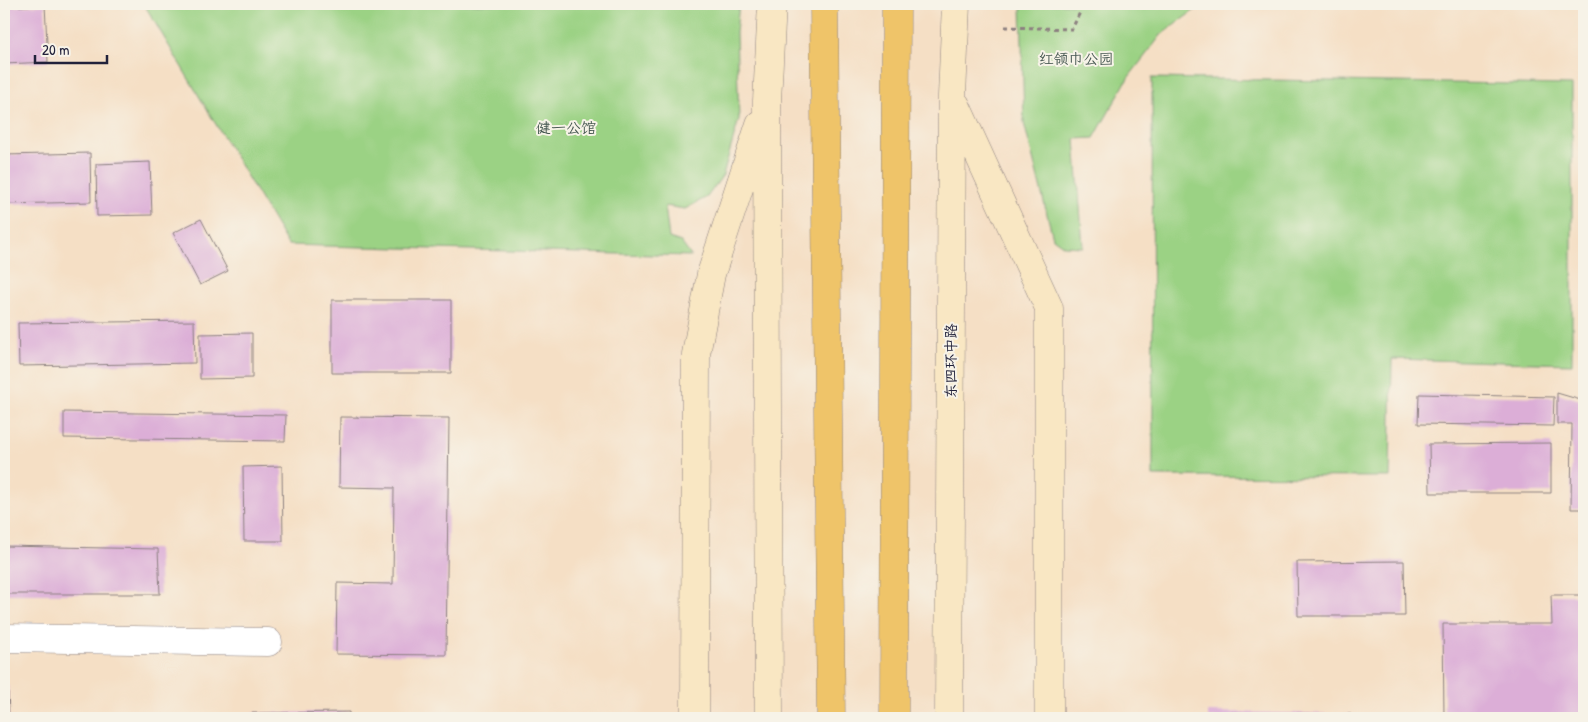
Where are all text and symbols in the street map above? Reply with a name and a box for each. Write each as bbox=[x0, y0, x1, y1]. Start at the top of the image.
scale bar bbox=[35, 32, 108, 64]
text: 20 m bbox=[42, 39, 69, 60]
park label: 红领巾公园 bbox=[1038, 48, 1114, 69]
park label: 健一公馆 bbox=[536, 117, 596, 138]
street label: 东四环中路 bbox=[940, 323, 961, 399]

